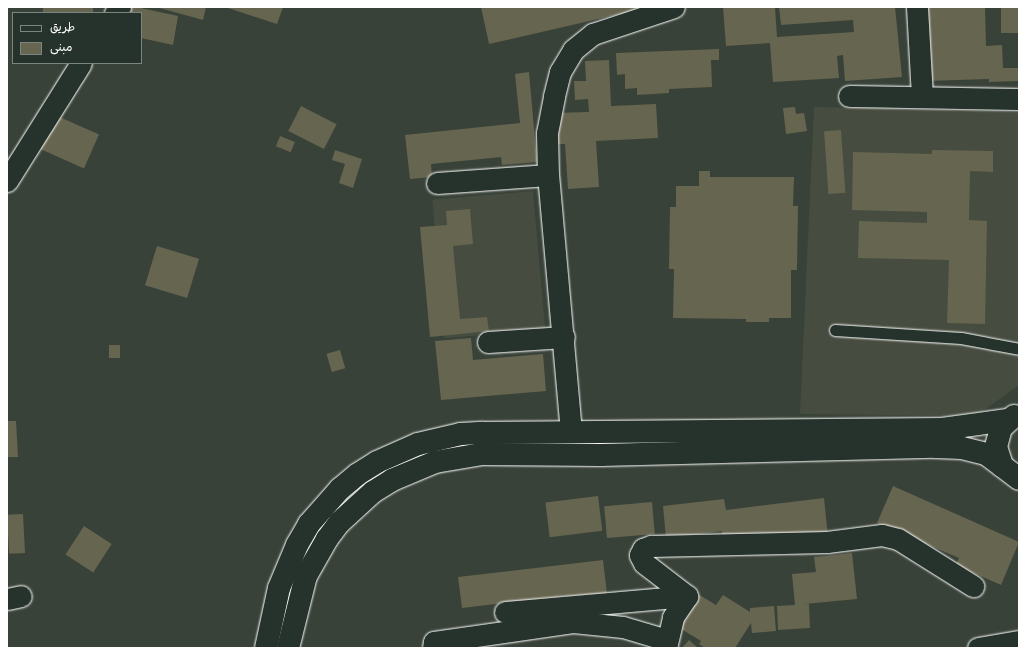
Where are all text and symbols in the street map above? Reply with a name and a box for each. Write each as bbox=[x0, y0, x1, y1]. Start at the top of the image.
legend bbox=[12, 12, 142, 64]
text: طريق bbox=[50, 20, 75, 34]
text: مبنى bbox=[50, 40, 73, 54]

